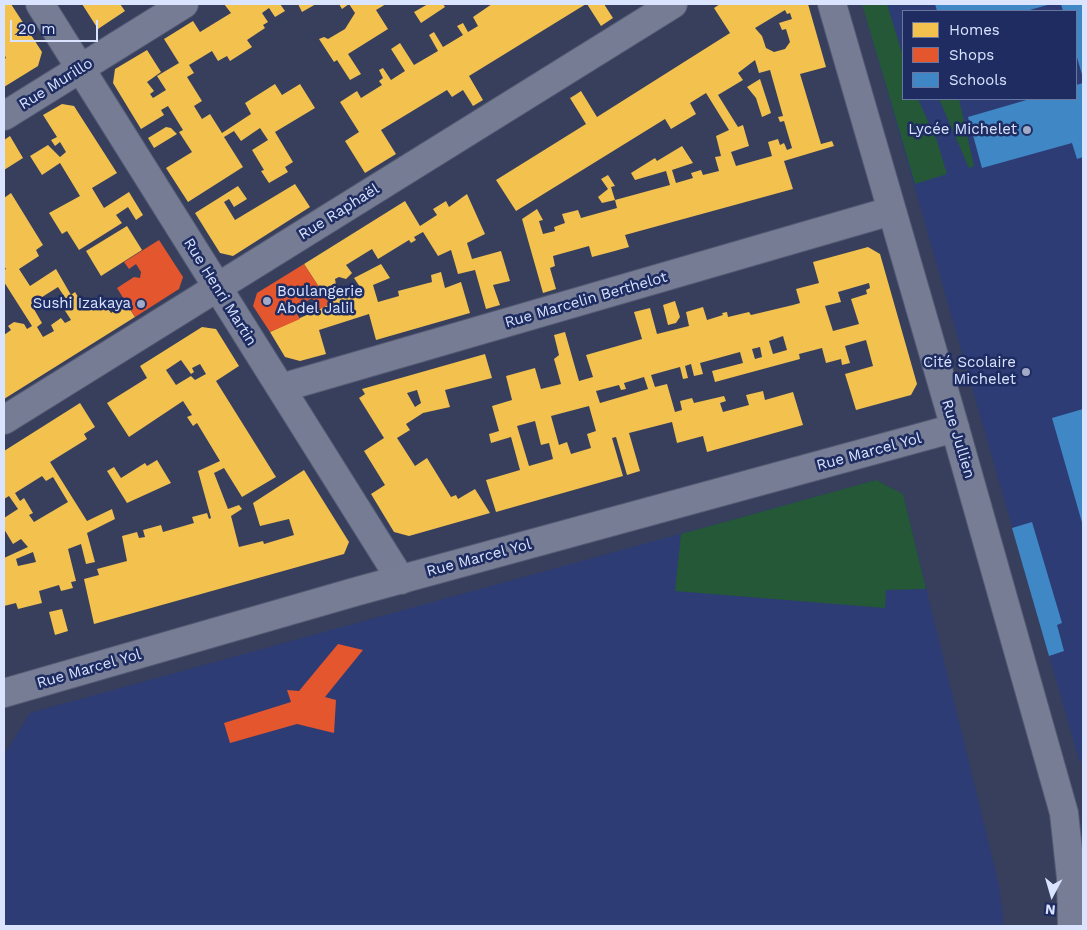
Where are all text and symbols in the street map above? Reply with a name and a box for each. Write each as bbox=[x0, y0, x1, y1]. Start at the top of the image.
scale bar bbox=[12, 10, 100, 42]
legend bbox=[902, 10, 1077, 100]
text: 20 m bbox=[18, 20, 56, 38]
text: Homes bbox=[949, 21, 1000, 39]
text: Shops bbox=[949, 46, 994, 64]
street label: Rue Murillo bbox=[16, 54, 96, 114]
text: Schools bbox=[949, 71, 1007, 89]
place label: Lycée Michelet bbox=[908, 121, 1017, 139]
marker: Lycée Michelet bbox=[1021, 124, 1033, 136]
street label: Rue Raphaël bbox=[295, 180, 383, 244]
street label: Rue Henri Martin bbox=[180, 235, 260, 349]
street label: Rue Marcelin Berthelot bbox=[503, 268, 669, 332]
place label: Boulangerie Abdel Jalil bbox=[277, 283, 363, 318]
place label: Sushi Izakaya bbox=[33, 295, 131, 313]
marker: Boulangerie Abdel Jalil bbox=[261, 295, 273, 307]
marker: Sushi Izakaya bbox=[135, 298, 147, 310]
place label: Cité Scolaire Michelet bbox=[923, 354, 1016, 389]
marker: Cité Scolaire Michelet bbox=[1020, 366, 1032, 378]
street label: Rue Jullien bbox=[937, 397, 979, 481]
street label: Rue Marcel Yol bbox=[815, 429, 923, 475]
street label: Rue Marcel Yol bbox=[425, 535, 533, 581]
street label: Rue Marcel Yol bbox=[35, 645, 143, 693]
north arrow bbox=[1027, 870, 1077, 920]
text: N bbox=[1044, 901, 1056, 918]

